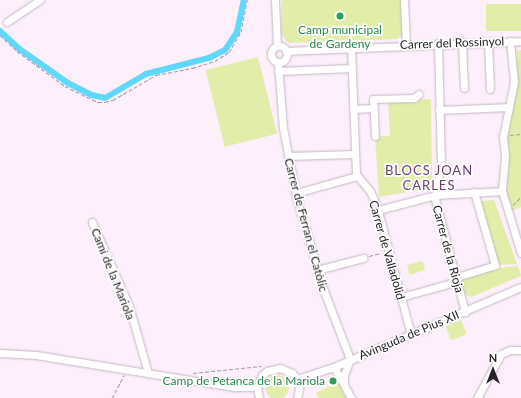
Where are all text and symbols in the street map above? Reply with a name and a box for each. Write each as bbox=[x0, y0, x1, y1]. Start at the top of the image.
marker: Camp municipal de Gardeny bbox=[335, 11, 345, 21]
place label: Camp municipal de Gardeny bbox=[298, 23, 382, 51]
street label: Carrer del Rossinyol bbox=[399, 34, 505, 52]
street label: Carrer de Ferran el Catòlic bbox=[281, 156, 331, 294]
district label: BLOCS JOAN CARLES bbox=[385, 163, 473, 194]
street label: Carrer de Valladolid bbox=[366, 198, 408, 302]
street label: Carrer de la Rioja bbox=[429, 204, 467, 294]
street label: Camí de la Mariola bbox=[88, 226, 138, 322]
street label: Avinguda de Pius XII bbox=[357, 307, 461, 363]
north arrow bbox=[473, 350, 513, 390]
text: N bbox=[489, 351, 497, 364]
place label: Camp de Petanca de la Mariola bbox=[163, 374, 325, 388]
marker: Camp de Petanca de la Mariola bbox=[328, 376, 338, 386]

